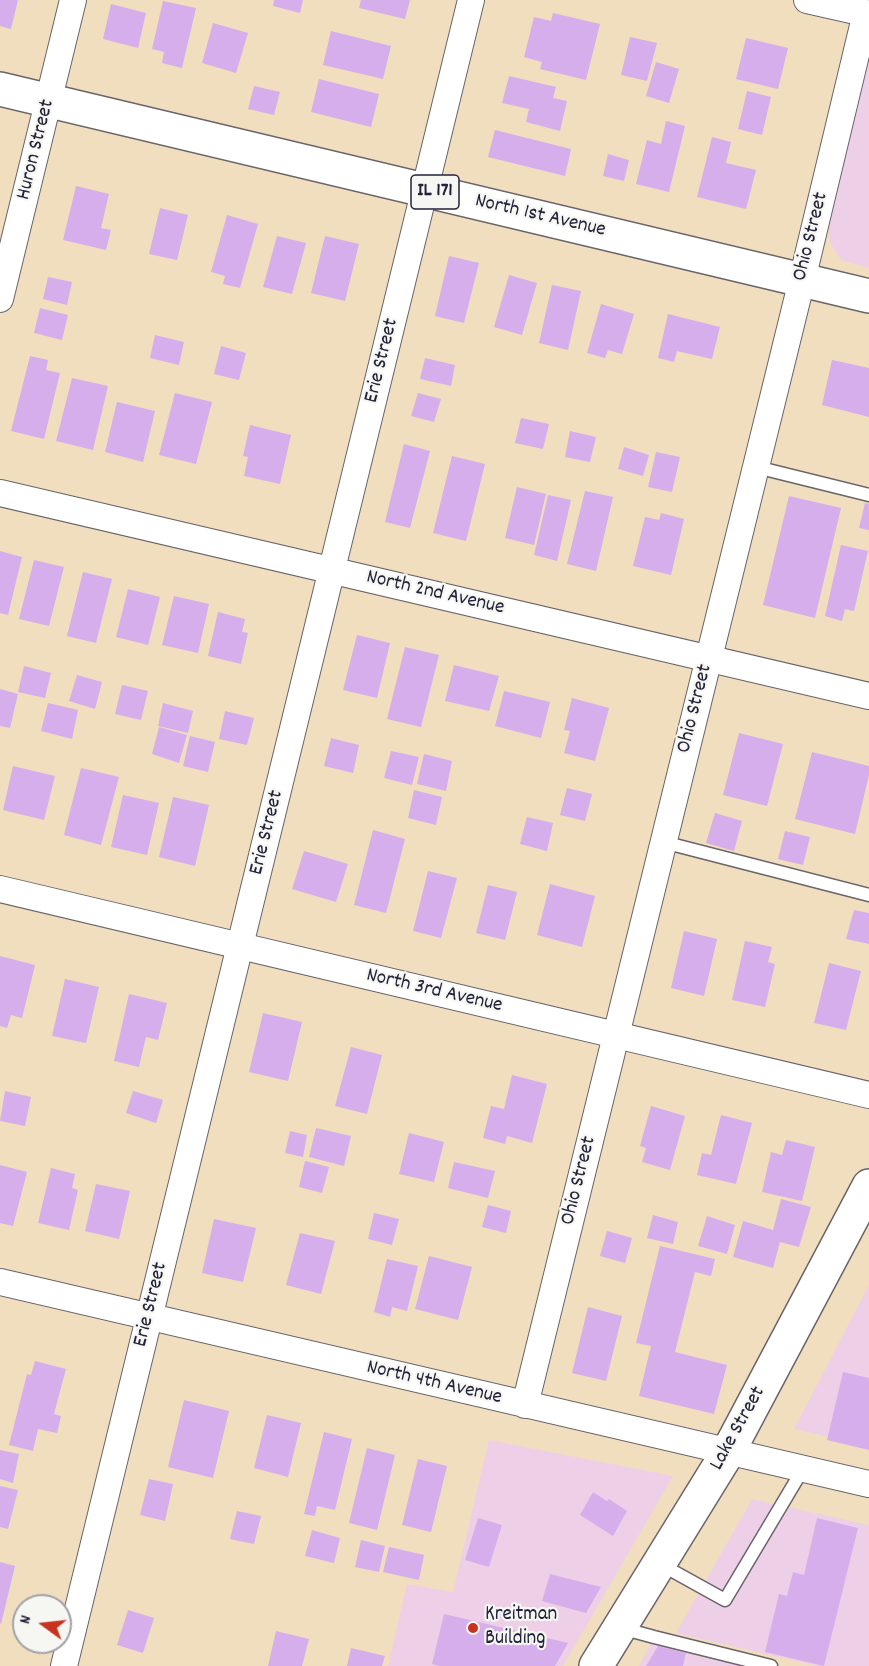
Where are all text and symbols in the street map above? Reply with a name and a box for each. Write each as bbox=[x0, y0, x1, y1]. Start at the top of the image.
street label: Huron Street bbox=[12, 97, 62, 203]
road number: IL 171 bbox=[411, 175, 459, 209]
street label: North 1st Avenue bbox=[472, 190, 608, 244]
street label: Ohio Street bbox=[789, 190, 835, 284]
street label: Erie Street bbox=[360, 316, 406, 406]
street label: North 2nd Avenue bbox=[364, 566, 506, 622]
street label: Ohio Street bbox=[673, 662, 719, 756]
street label: Erie Street bbox=[245, 788, 291, 878]
street label: North 3rd Avenue bbox=[363, 964, 505, 1020]
street label: Ohio Street bbox=[557, 1134, 603, 1228]
street label: Erie Street bbox=[129, 1260, 175, 1350]
street label: North 4th Avenue bbox=[364, 1356, 504, 1412]
street label: Lake Street bbox=[706, 1383, 772, 1475]
north arrow bbox=[12, 1594, 72, 1654]
place label: Kreitman Building bbox=[485, 1603, 557, 1653]
text: N bbox=[14, 1613, 38, 1627]
marker: Kreitman Building bbox=[466, 1621, 480, 1635]

